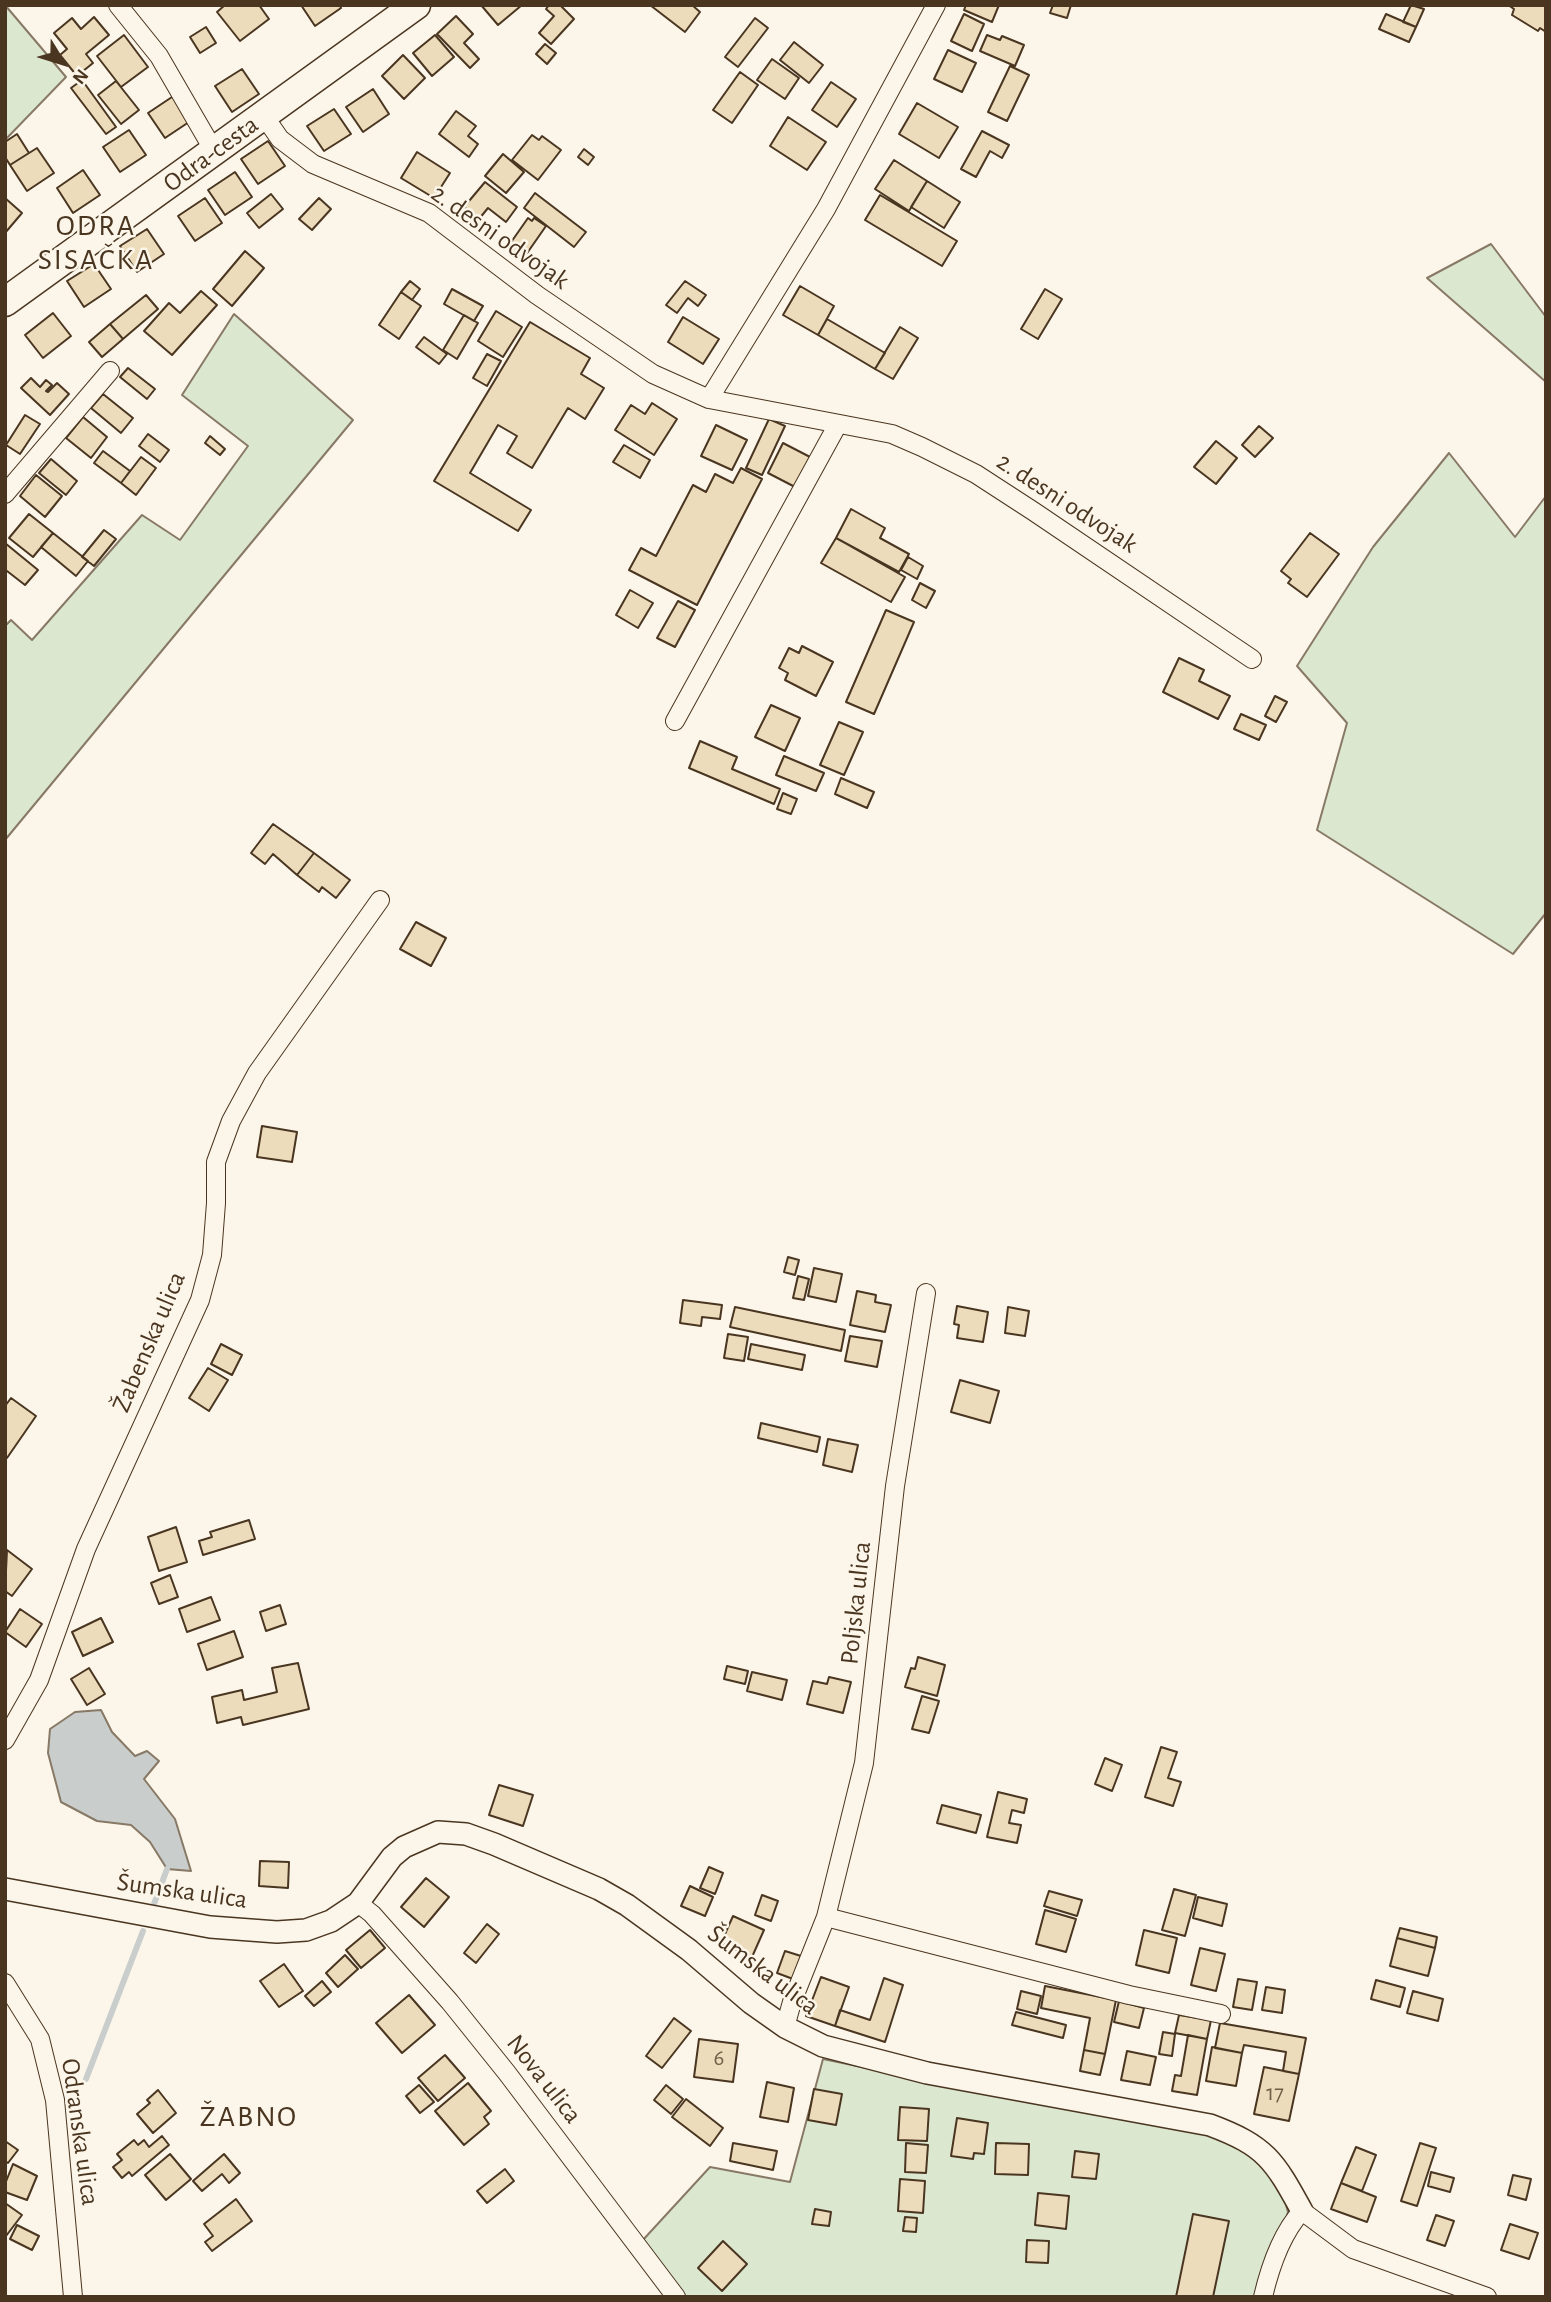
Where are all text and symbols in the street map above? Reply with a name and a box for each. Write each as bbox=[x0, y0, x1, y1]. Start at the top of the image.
north arrow bbox=[28, 28, 98, 98]
text: N bbox=[68, 65, 91, 87]
street label: Odra-cesta bbox=[157, 109, 265, 199]
street label: 2. desni odvojak bbox=[425, 178, 575, 296]
district label: ODRA SISAČKA bbox=[39, 208, 153, 278]
street label: 2. desni odvojak bbox=[991, 446, 1143, 560]
street label: Žabenska ulica bbox=[105, 1267, 193, 1417]
street label: Poljska ulica bbox=[834, 1540, 878, 1666]
street label: Šumska ulica bbox=[115, 1866, 249, 1916]
street label: Šumska ulica bbox=[701, 1918, 825, 2022]
street label: Nova ulica bbox=[500, 2028, 588, 2130]
house number: 6 bbox=[714, 2044, 724, 2072]
street label: Odranska ulica bbox=[54, 2056, 106, 2208]
house number: 17 bbox=[1266, 2079, 1284, 2107]
district label: ŽABNO bbox=[200, 2099, 298, 2135]

